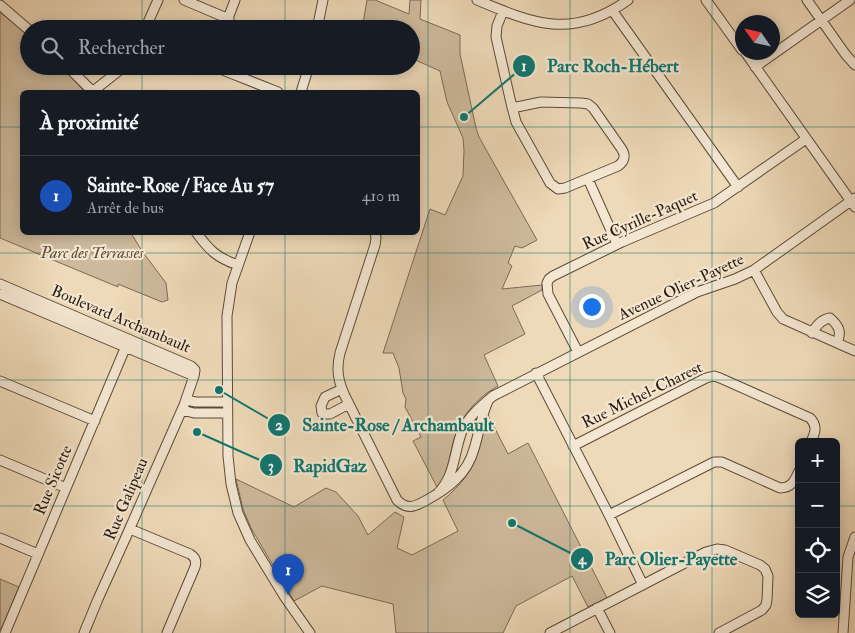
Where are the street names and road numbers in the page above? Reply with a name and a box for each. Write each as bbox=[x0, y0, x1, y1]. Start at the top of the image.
street label: Rue Cyrille-Paquet bbox=[579, 186, 701, 254]
street label: Avenue Olier-Payette bbox=[614, 249, 747, 325]
street label: Boulevard Archambault bbox=[48, 281, 194, 357]
street label: Rue Michel-Charest bbox=[578, 357, 706, 433]
street label: Rue Sicotte bbox=[29, 442, 77, 518]
street label: Rue Galipeau bbox=[100, 455, 153, 544]

